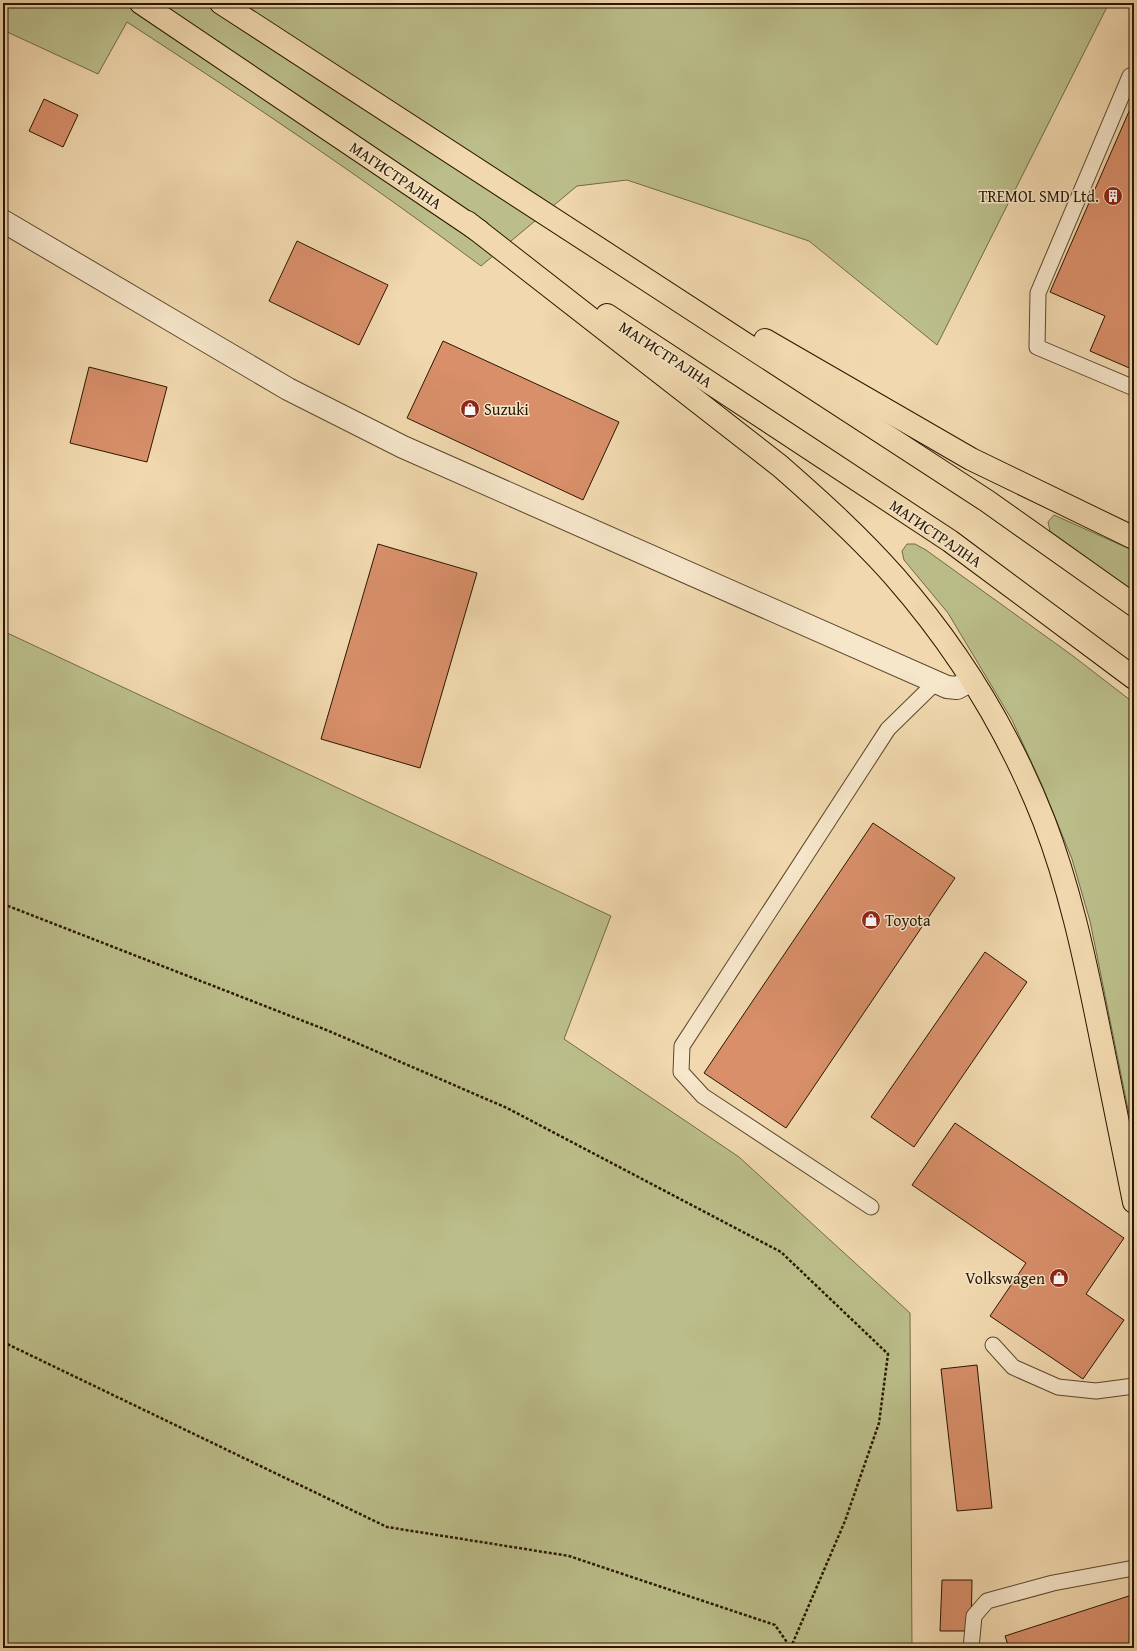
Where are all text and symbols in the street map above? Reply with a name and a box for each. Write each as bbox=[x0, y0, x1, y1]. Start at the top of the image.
street label: МАГИСТРАЛНА bbox=[345, 135, 447, 215]
place label: TREMOL SMD Ltd. bbox=[979, 184, 1099, 208]
building icon: TREMOL SMD Ltd. bbox=[1102, 185, 1124, 207]
street label: МАГИСТРАЛНА bbox=[614, 315, 718, 393]
place label: Suzuki bbox=[484, 397, 529, 421]
shop icon: Suzuki bbox=[459, 398, 481, 420]
street label: МАГИСТРАЛНА bbox=[885, 493, 987, 573]
place label: Toyota bbox=[885, 908, 931, 932]
shop icon: Toyota bbox=[860, 909, 882, 931]
place label: Volkswagen bbox=[965, 1266, 1045, 1290]
shop icon: Volkswagen bbox=[1048, 1267, 1070, 1289]

